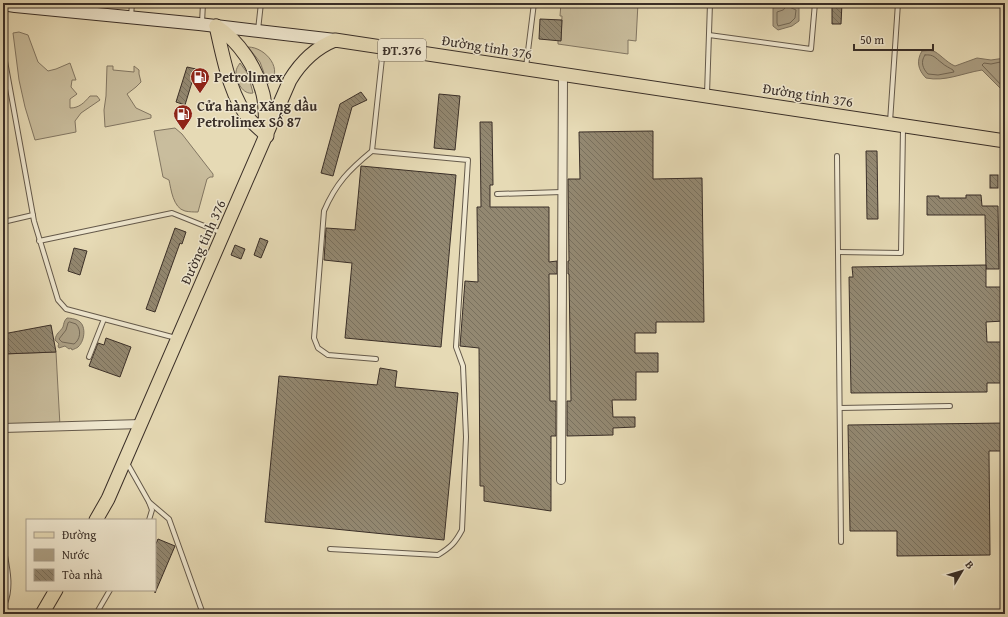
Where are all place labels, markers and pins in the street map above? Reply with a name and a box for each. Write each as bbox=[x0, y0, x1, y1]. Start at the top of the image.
fuel station icon: Petrolimex bbox=[189, 66, 211, 94]
place label: Petrolimex bbox=[214, 67, 283, 87]
place label: Cửa hàng Xăng dầu Petrolimex Số 87 bbox=[197, 96, 317, 132]
fuel station icon: Cửa hàng Xăng dầu Petrolimex Số 87 bbox=[172, 103, 194, 131]

